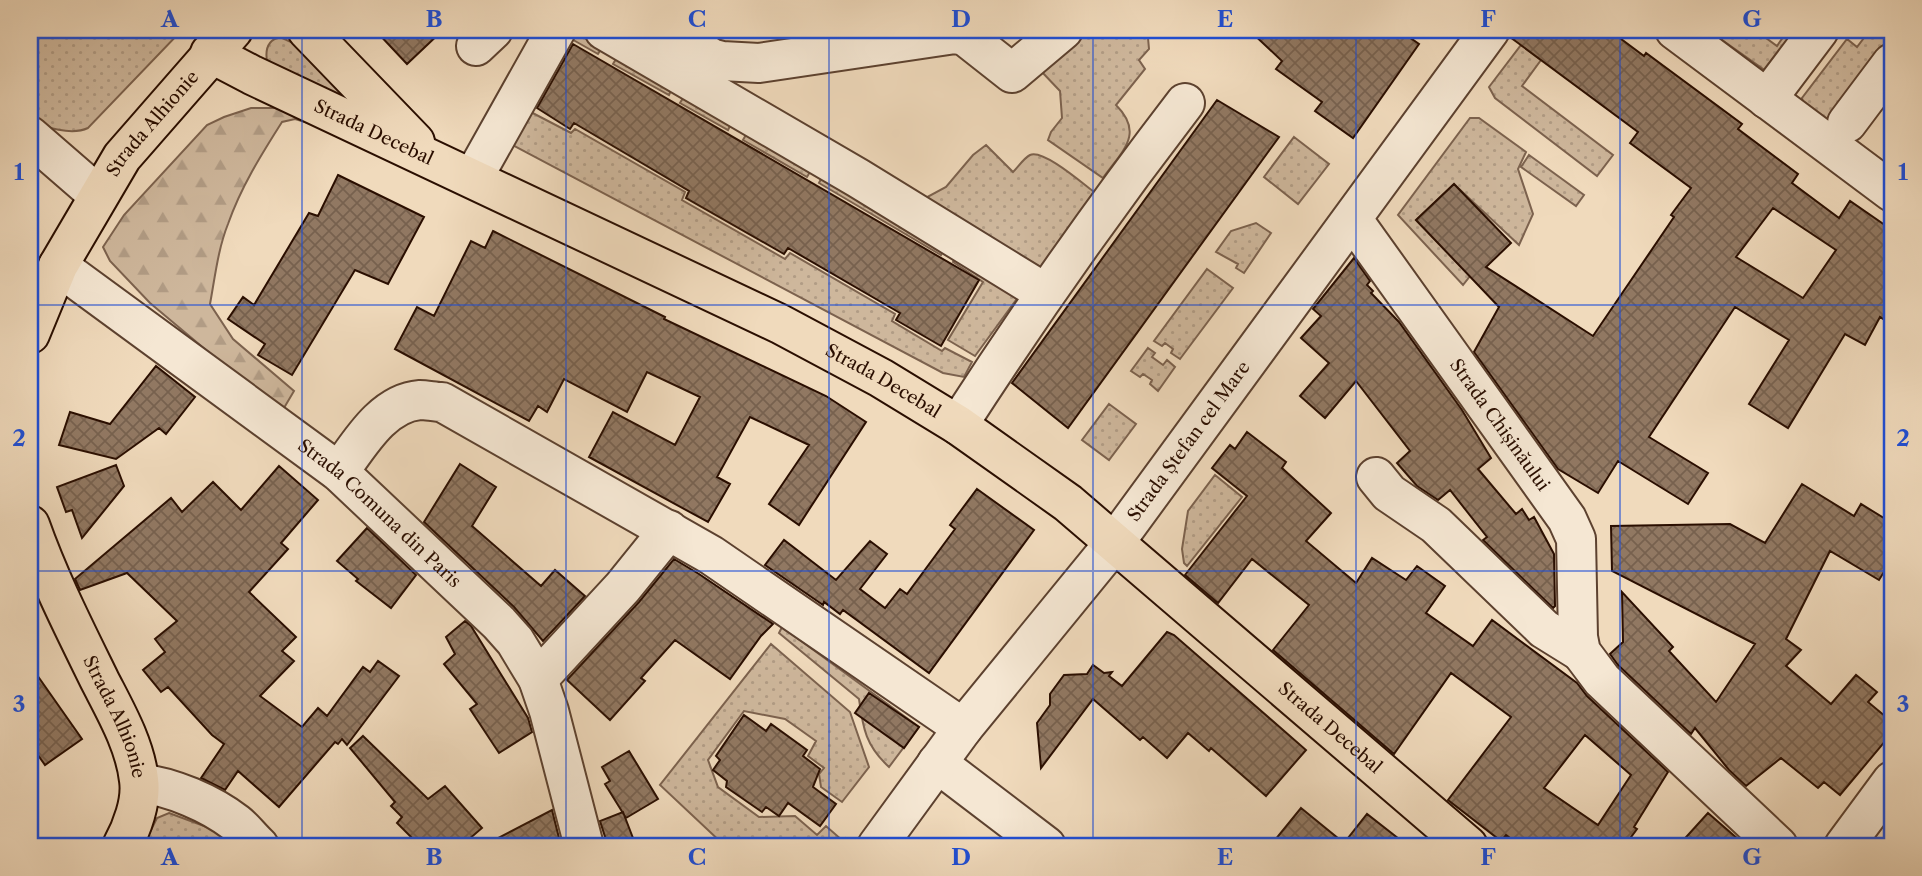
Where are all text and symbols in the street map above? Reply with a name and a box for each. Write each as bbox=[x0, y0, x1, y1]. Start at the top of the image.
text: A bbox=[160, 5, 180, 33]
text: B bbox=[425, 5, 443, 33]
text: C bbox=[688, 5, 706, 33]
text: D bbox=[951, 5, 971, 33]
text: E bbox=[1217, 5, 1233, 33]
text: F bbox=[1480, 5, 1496, 33]
text: G bbox=[1742, 5, 1762, 33]
street label: Strada Alhionie bbox=[102, 66, 203, 181]
street label: Strada Decebal bbox=[311, 95, 437, 170]
text: 1 bbox=[14, 158, 25, 186]
text: 1 bbox=[1898, 158, 1909, 186]
street label: Strada Decebal bbox=[822, 339, 945, 423]
street label: Strada Chișinăului bbox=[1445, 355, 1555, 496]
street label: Strada Ștefan cel Mare bbox=[1123, 357, 1255, 526]
text: 2 bbox=[12, 424, 26, 452]
text: 2 bbox=[1896, 424, 1910, 452]
street label: Strada Comuna din Paris bbox=[293, 435, 466, 592]
street label: Strada Alhionie bbox=[78, 652, 150, 780]
street label: Strada Decebal bbox=[1274, 677, 1386, 778]
text: 3 bbox=[13, 690, 26, 718]
text: 3 bbox=[1897, 690, 1910, 718]
text: A bbox=[160, 843, 180, 871]
text: B bbox=[425, 843, 443, 871]
text: C bbox=[688, 843, 706, 871]
text: D bbox=[951, 843, 971, 871]
text: E bbox=[1217, 843, 1233, 871]
text: F bbox=[1480, 843, 1496, 871]
text: G bbox=[1742, 843, 1762, 871]

